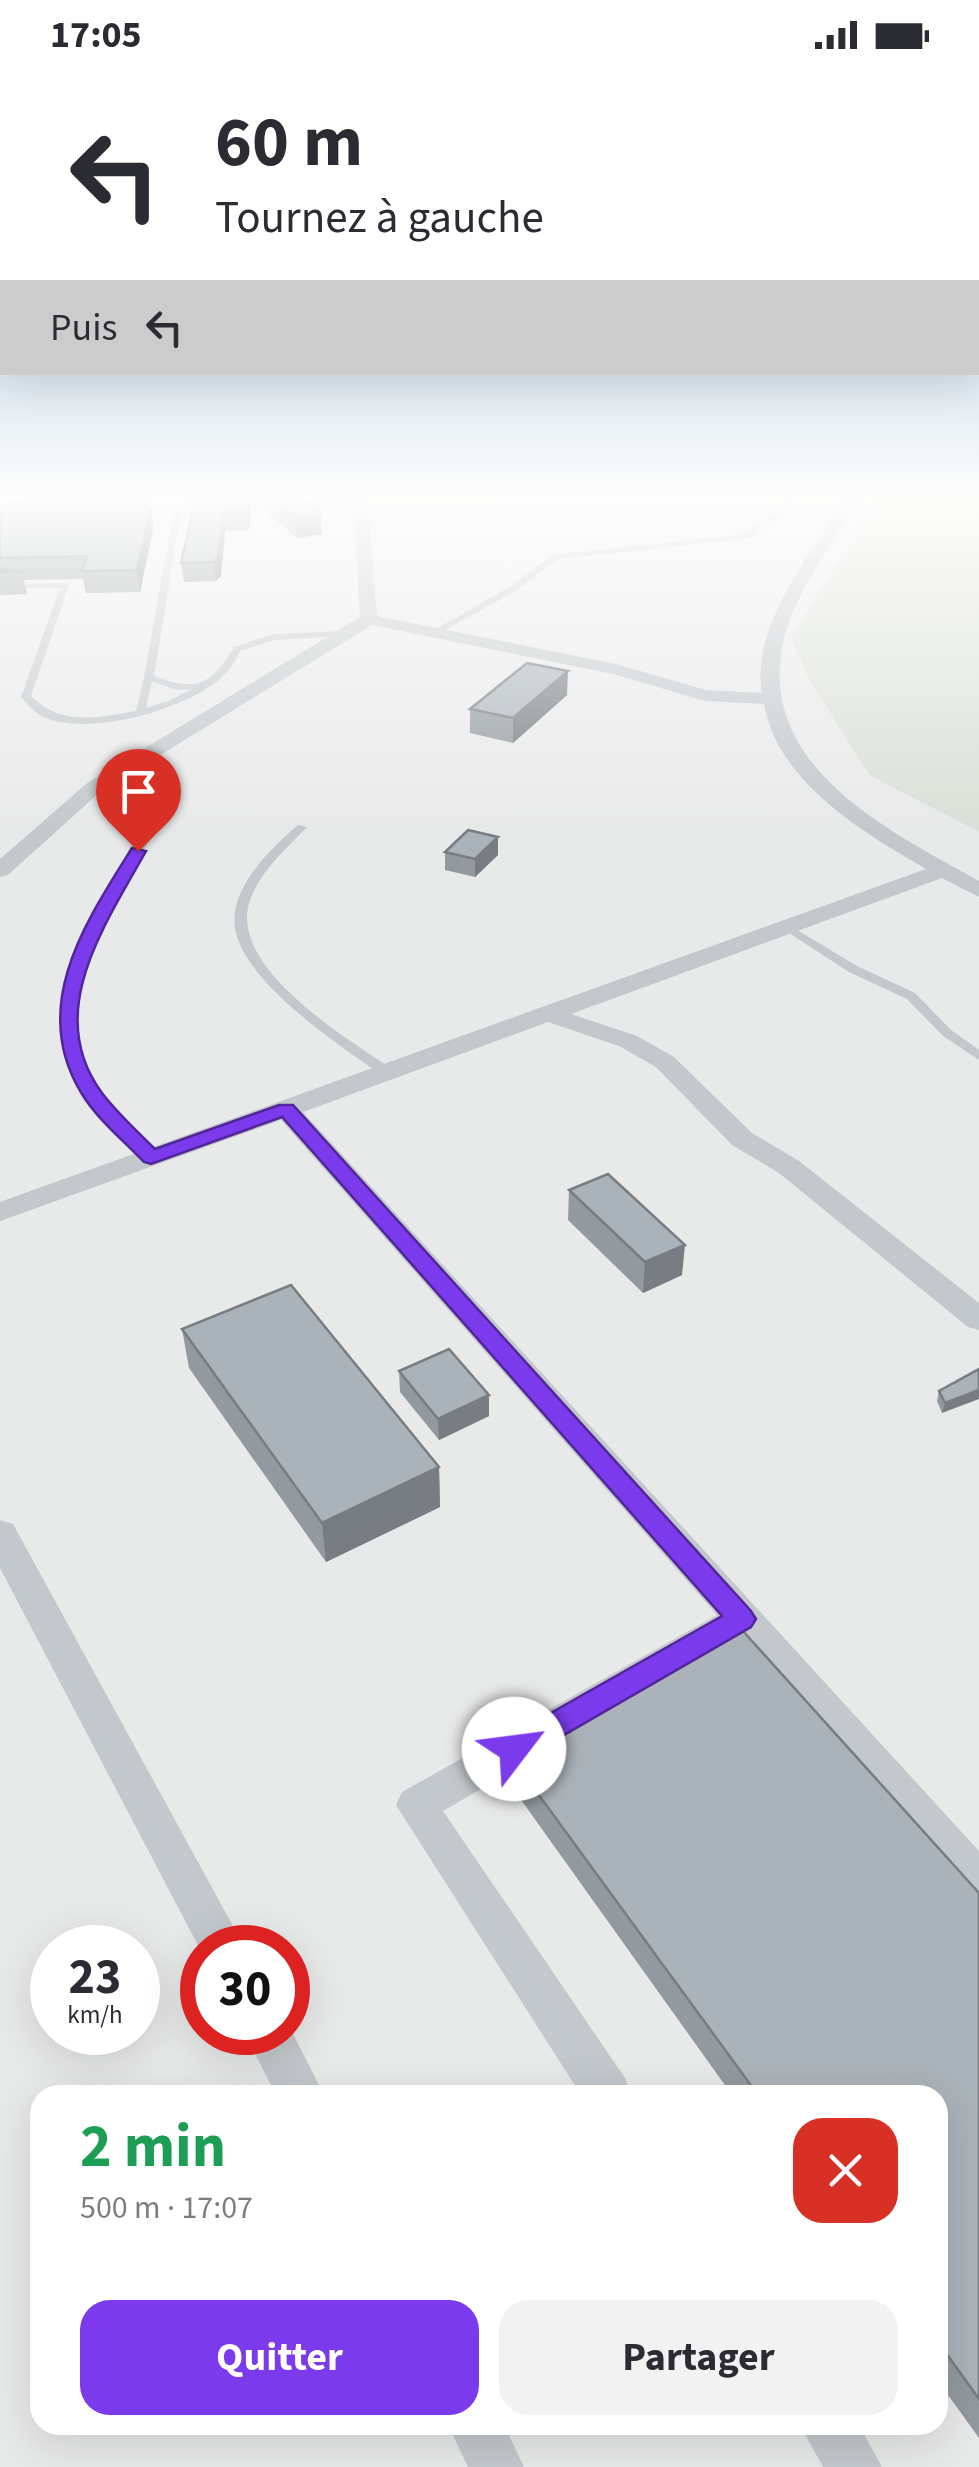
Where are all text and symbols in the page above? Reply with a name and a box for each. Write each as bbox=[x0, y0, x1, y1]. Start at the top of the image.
text: 17:05 bbox=[50, 8, 142, 62]
text: 60 m bbox=[215, 93, 363, 193]
icon: left bbox=[50, 110, 180, 240]
text: Tournez à gauche bbox=[215, 186, 544, 250]
icon: left bbox=[137, 300, 192, 355]
text: Puis bbox=[50, 301, 117, 355]
pin bbox=[96, 749, 181, 852]
icon: arrive bbox=[111, 764, 166, 819]
position arrow bbox=[462, 1697, 566, 1801]
speed limit sign: 30 bbox=[180, 1925, 310, 2055]
text: 23 bbox=[69, 1942, 121, 2013]
text: km/h bbox=[67, 1997, 123, 2033]
text: 2 min bbox=[80, 2105, 226, 2190]
button: close bbox=[793, 2118, 898, 2223]
text: 500 m · 17:07 bbox=[80, 2185, 253, 2231]
button: Quitter bbox=[80, 2300, 479, 2415]
button: Partager bbox=[499, 2300, 898, 2415]

